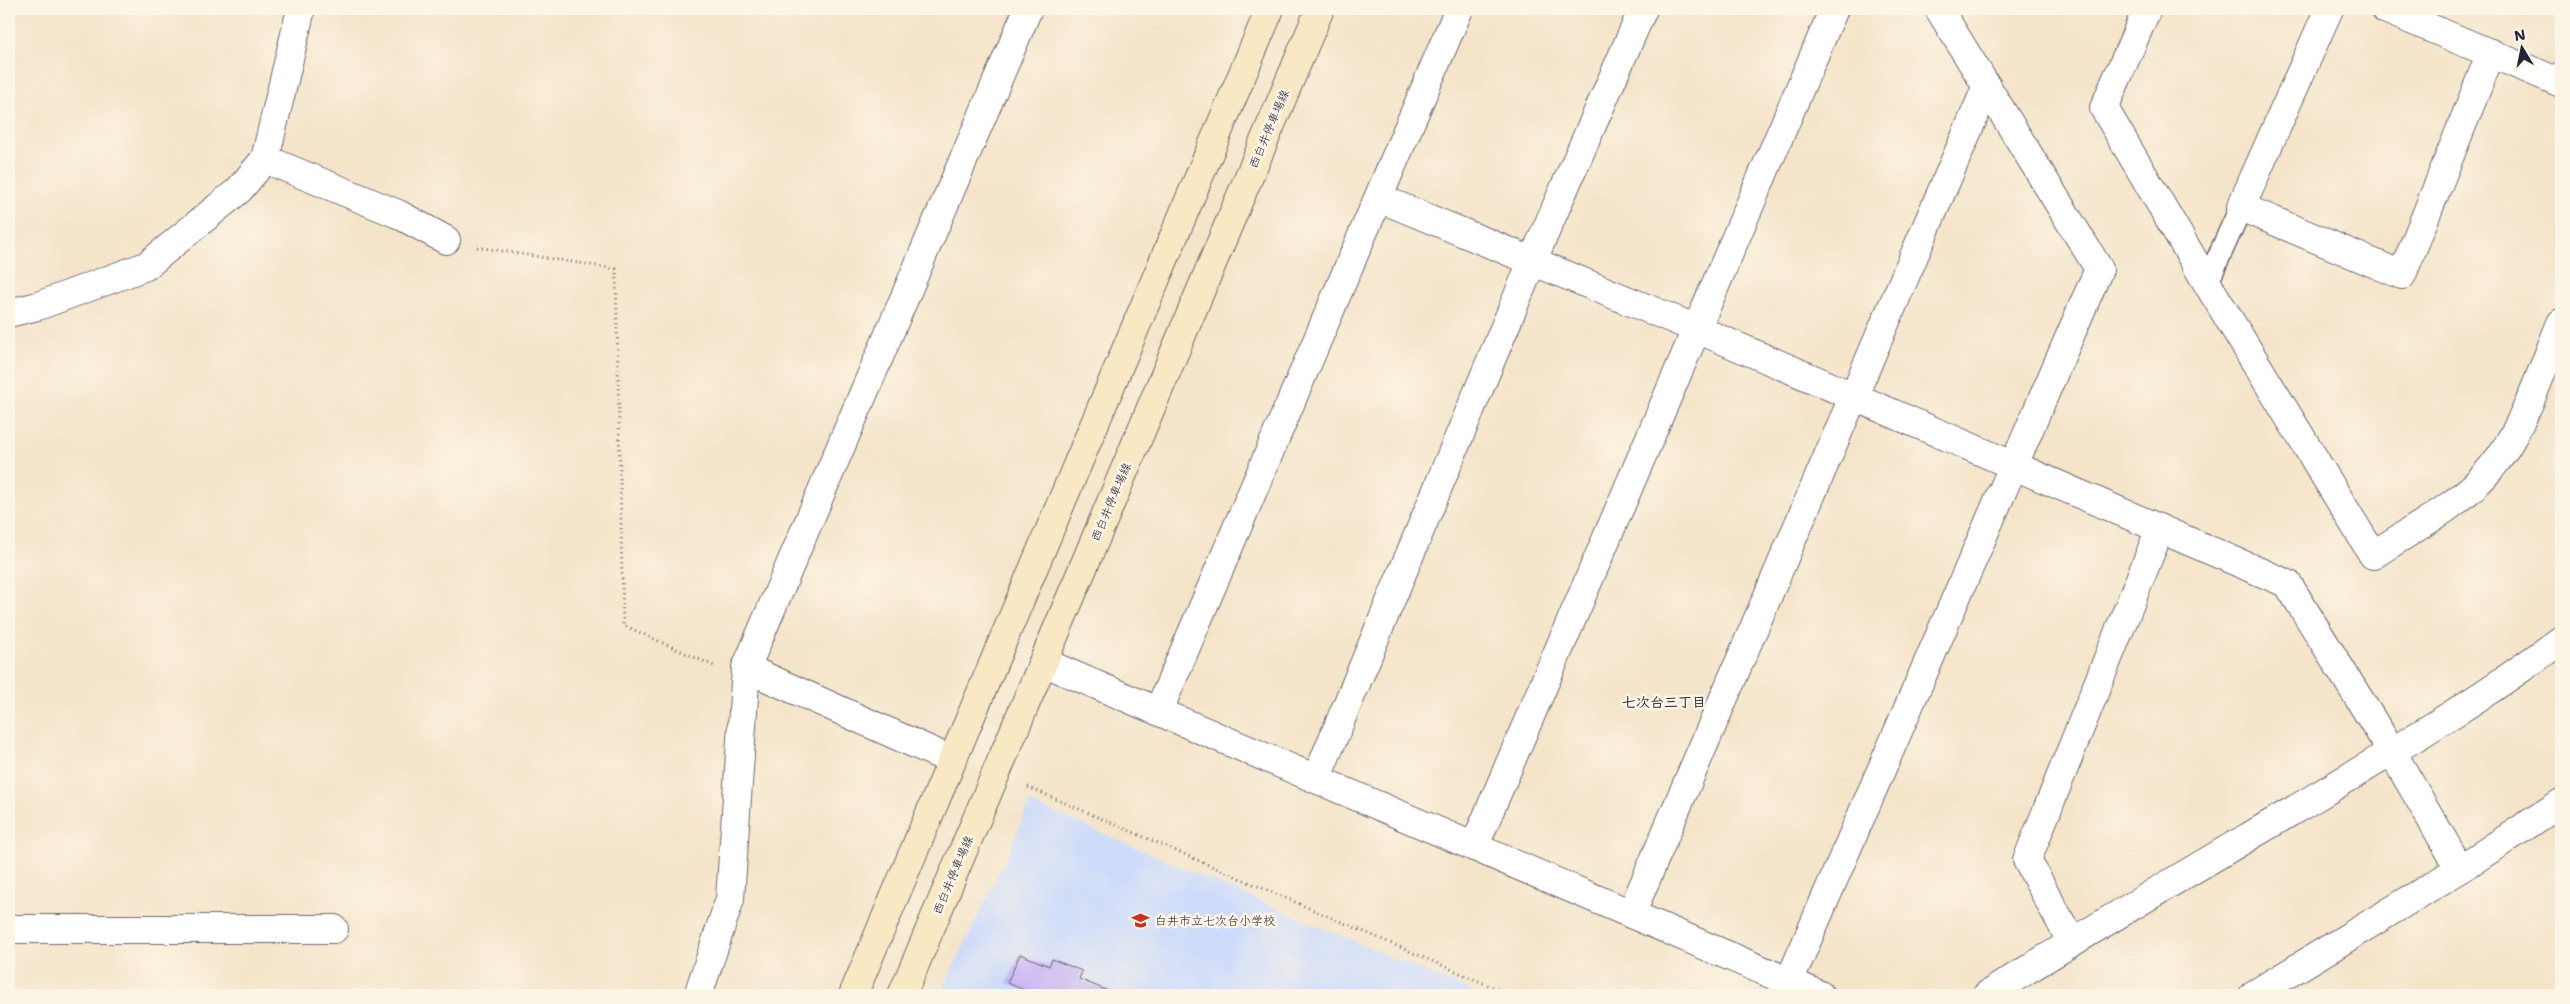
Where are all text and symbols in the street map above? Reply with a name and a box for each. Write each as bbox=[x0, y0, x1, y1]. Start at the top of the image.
north arrow bbox=[2498, 22, 2548, 72]
text: N bbox=[2513, 25, 2527, 45]
street label: 西白井停車場線 bbox=[1245, 87, 1293, 171]
street label: 西白井停車場線 bbox=[1087, 460, 1135, 544]
district label: 七次台三丁目 bbox=[1622, 693, 1706, 711]
street label: 西白井停車場線 bbox=[929, 833, 977, 917]
school or university icon: 白井市立七次台小学校 bbox=[1131, 911, 1151, 931]
place label: 白井市立七次台小学校 bbox=[1155, 913, 1275, 929]

